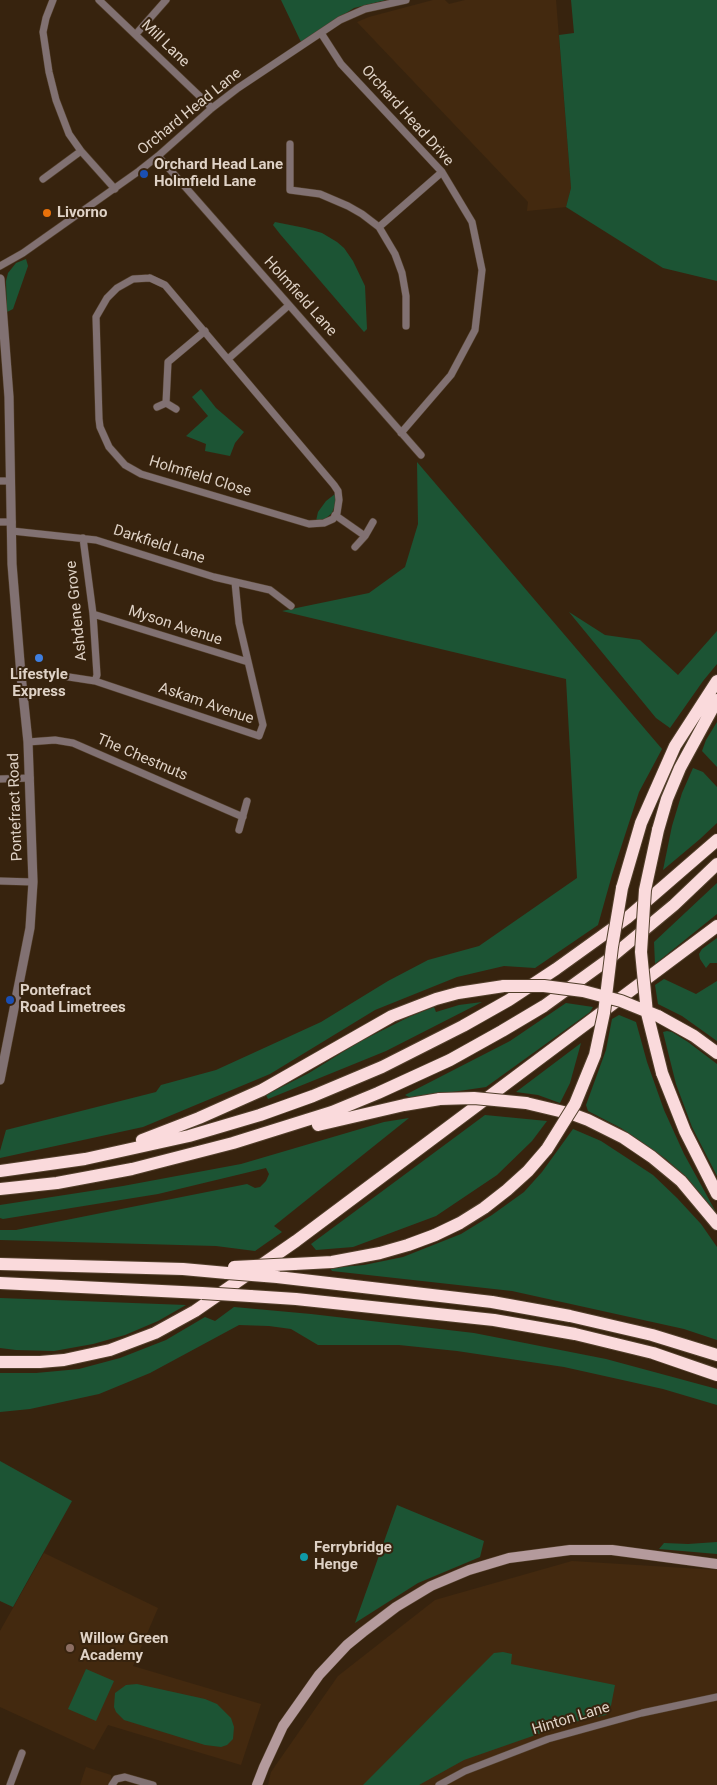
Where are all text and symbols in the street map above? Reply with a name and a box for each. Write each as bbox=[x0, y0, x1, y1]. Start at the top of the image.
street label: Mill Lane bbox=[137, 17, 193, 71]
street label: Orchard Head Drive bbox=[357, 62, 457, 170]
street label: Orchard Head Lane bbox=[135, 65, 245, 159]
place label: Orchard Head Lane Holmfield Lane bbox=[154, 156, 283, 191]
marker: Orchard Head Lane Holmfield Lane bbox=[138, 168, 150, 180]
place label: Livorno bbox=[57, 204, 107, 222]
marker: Livorno bbox=[41, 207, 53, 219]
street label: Holmfield Lane bbox=[260, 254, 340, 340]
street label: Holmfield Close bbox=[147, 453, 253, 501]
street label: Darkfield Lane bbox=[111, 522, 207, 568]
street label: Ashdene Grove bbox=[63, 560, 91, 662]
street label: Myson Avenue bbox=[126, 602, 224, 650]
marker: Lifestyle Express bbox=[33, 652, 45, 664]
place label: Lifestyle Express bbox=[10, 666, 68, 701]
street label: Askam Avenue bbox=[156, 679, 256, 729]
street label: The Chestnuts bbox=[94, 731, 190, 785]
street label: Pontefract Road bbox=[5, 753, 27, 861]
place label: Pontefract Road Limetrees bbox=[20, 982, 126, 1017]
marker: Pontefract Road Limetrees bbox=[4, 994, 16, 1006]
place label: Ferrybridge Henge bbox=[314, 1539, 392, 1574]
marker: Ferrybridge Henge bbox=[298, 1551, 310, 1563]
place label: Willow Green Academy bbox=[80, 1630, 168, 1665]
marker: Willow Green Academy bbox=[64, 1642, 76, 1654]
street label: Hinton Lane bbox=[530, 1699, 612, 1739]

